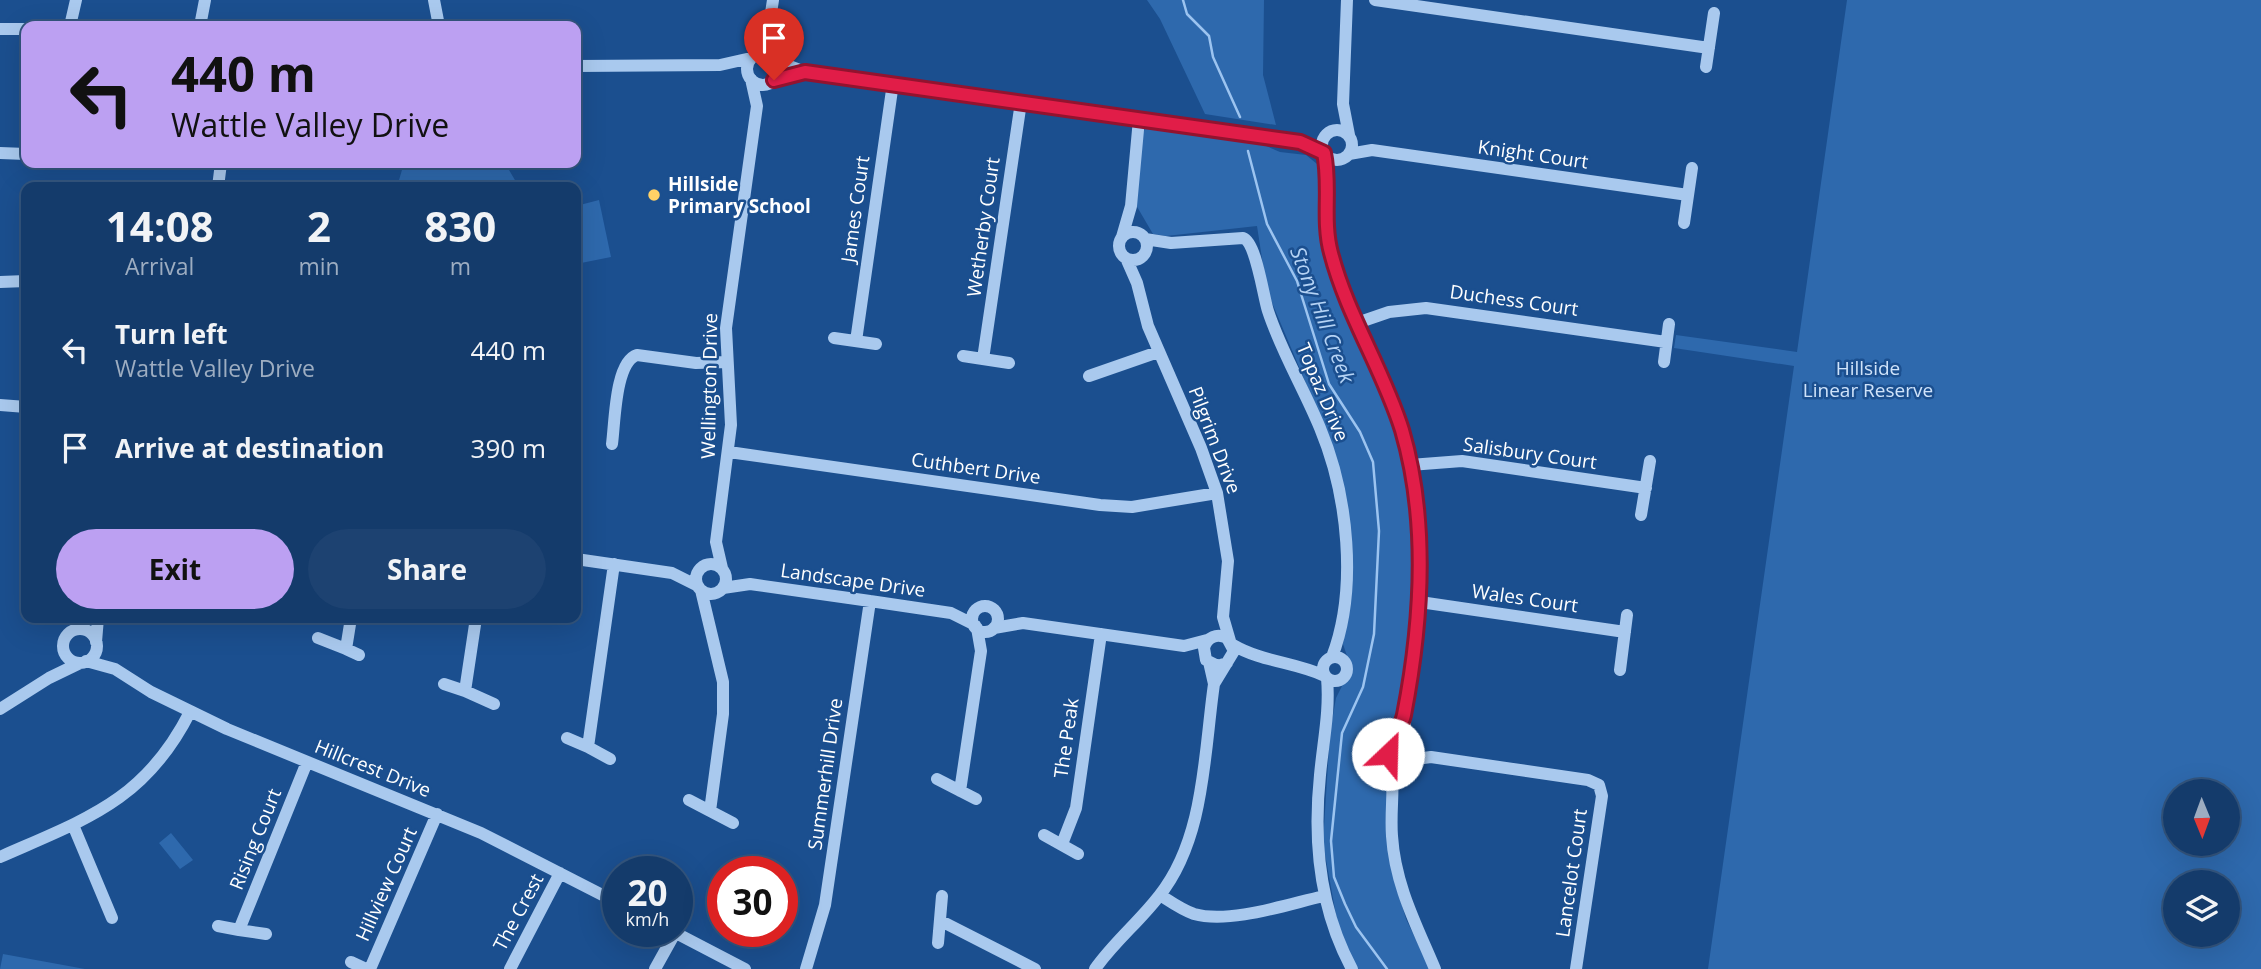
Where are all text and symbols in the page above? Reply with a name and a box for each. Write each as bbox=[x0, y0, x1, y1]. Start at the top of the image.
pin bbox=[744, 8, 804, 80]
icon: arrive bbox=[755, 19, 793, 57]
text: 440 m bbox=[171, 40, 316, 106]
icon: left bbox=[56, 49, 147, 140]
text: Wattle Valley Drive bbox=[171, 103, 449, 146]
street label: Knight Court bbox=[1476, 133, 1590, 175]
street label: James Court bbox=[834, 154, 875, 266]
street label: Wetherby Court bbox=[960, 155, 1006, 298]
place label: Hillside Primary School bbox=[668, 171, 811, 219]
marker: Hillside Primary School bbox=[646, 187, 662, 203]
text: 14:08 bbox=[106, 197, 214, 254]
text: 2 bbox=[307, 197, 331, 254]
text: 830 bbox=[424, 197, 496, 254]
water label: Stony Hill Creek bbox=[1284, 242, 1362, 388]
text: Arrival bbox=[125, 250, 194, 282]
text: min bbox=[298, 250, 340, 282]
text: m bbox=[450, 250, 471, 282]
street label: Duchess Court bbox=[1448, 278, 1580, 322]
street label: Wellington Drive bbox=[695, 313, 723, 459]
text: Turn left bbox=[115, 316, 227, 352]
icon: left bbox=[56, 331, 94, 369]
text: 440 m bbox=[471, 332, 546, 368]
street label: Topaz Drive bbox=[1291, 339, 1355, 445]
text: Wattle Valley Drive bbox=[115, 352, 315, 384]
park label: Hillside Linear Reserve bbox=[1803, 355, 1933, 403]
street label: Pilgrim Drive bbox=[1183, 383, 1247, 497]
icon: arrive bbox=[56, 429, 94, 467]
text: Arrive at destination bbox=[115, 430, 384, 466]
text: 390 m bbox=[471, 430, 546, 466]
street label: Salisbury Court bbox=[1461, 431, 1599, 475]
street label: Cuthbert Drive bbox=[910, 446, 1042, 490]
button: Exit bbox=[56, 529, 294, 609]
button: Share bbox=[308, 529, 546, 609]
street label: Landscape Drive bbox=[779, 557, 927, 603]
street label: Wales Court bbox=[1470, 578, 1580, 618]
street label: Summerhill Drive bbox=[801, 696, 849, 852]
street label: The Peak bbox=[1048, 696, 1084, 780]
position arrow bbox=[1351, 717, 1425, 791]
street label: Hillcrest Drive bbox=[311, 733, 435, 803]
north arrow bbox=[2163, 779, 2240, 856]
map controls bbox=[2163, 779, 2240, 947]
street label: Rising Court bbox=[223, 784, 287, 893]
street label: Lancelot Court bbox=[1549, 807, 1593, 939]
street label: Hillview Court bbox=[349, 823, 423, 945]
speed limit sign: 30 bbox=[707, 856, 798, 947]
street label: The Crest bbox=[487, 869, 549, 955]
text: 20 bbox=[627, 869, 668, 916]
button: layers bbox=[2163, 870, 2240, 947]
text: km/h bbox=[626, 907, 669, 931]

